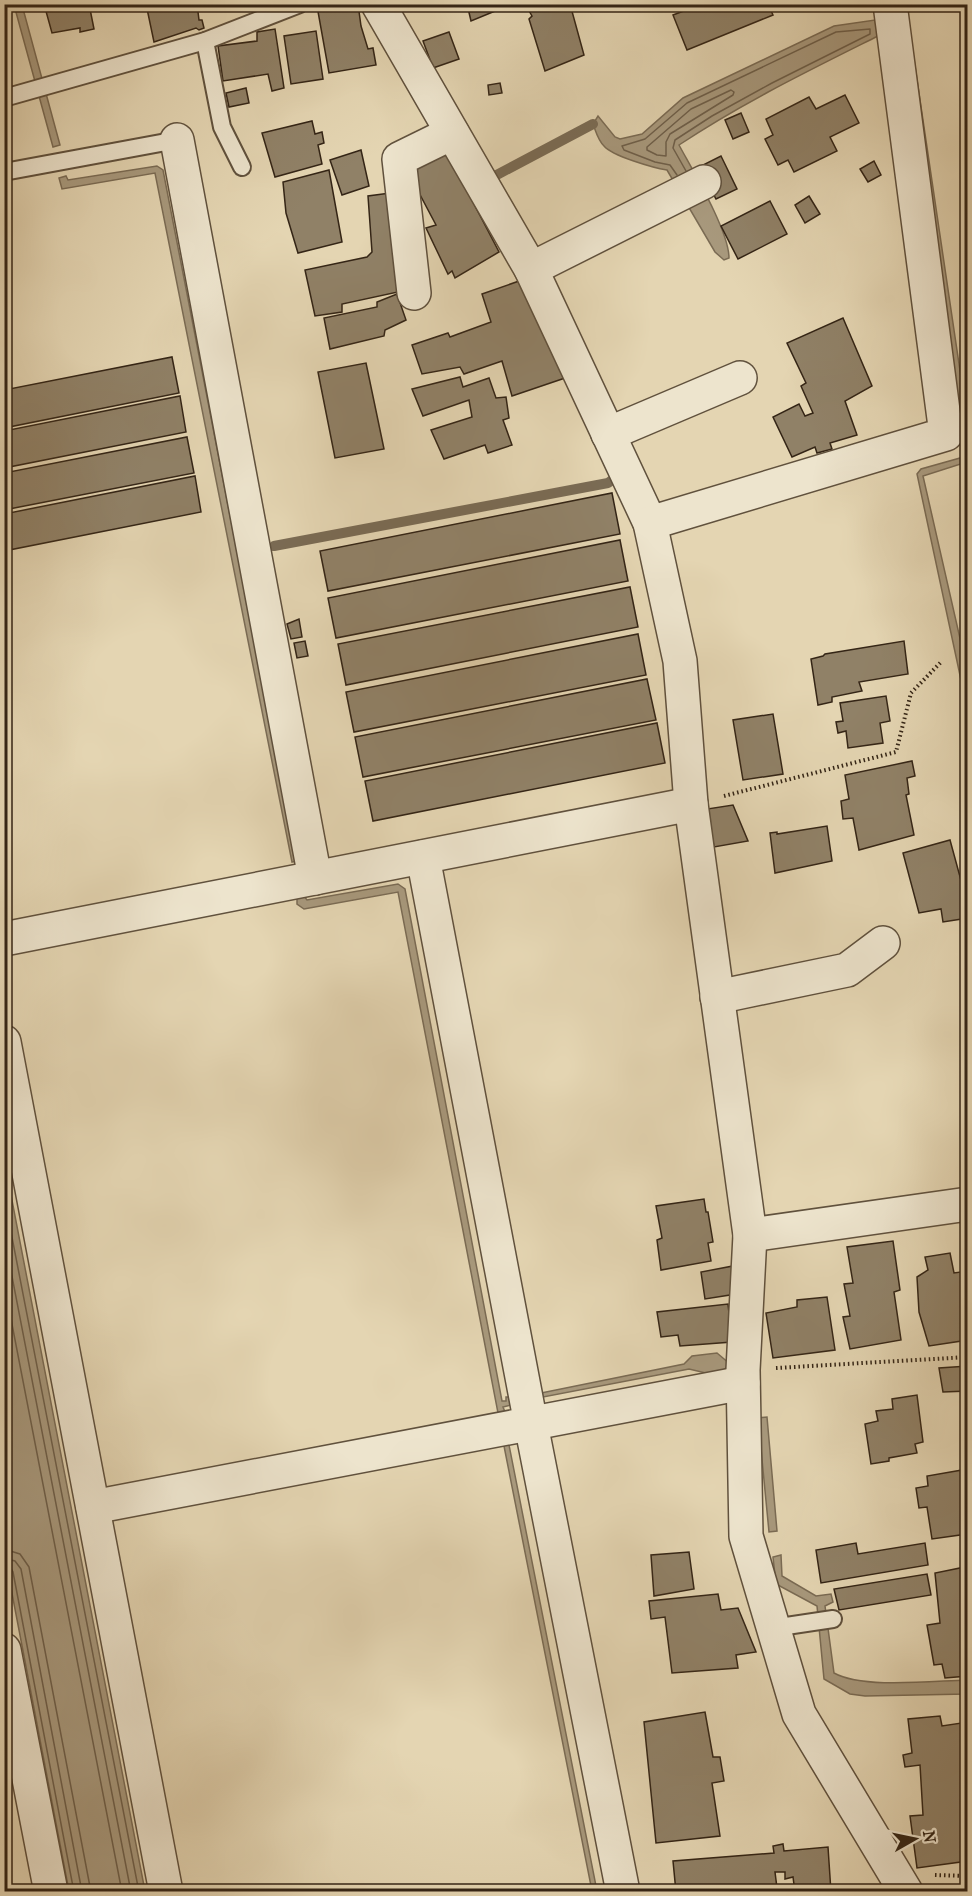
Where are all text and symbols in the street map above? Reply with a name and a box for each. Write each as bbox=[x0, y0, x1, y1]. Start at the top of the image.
north arrow bbox=[885, 1809, 945, 1869]
text: N bbox=[919, 1829, 940, 1845]

